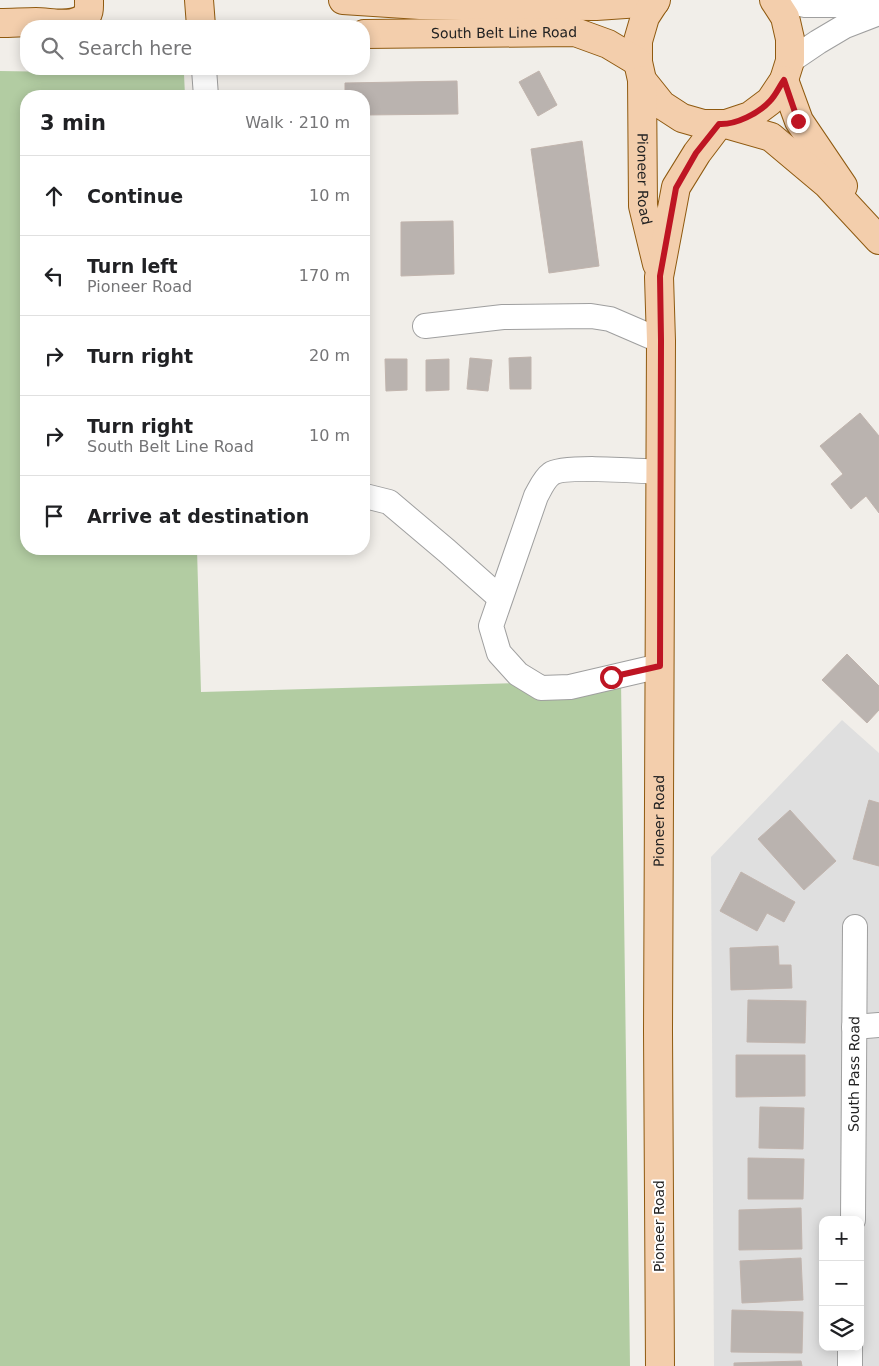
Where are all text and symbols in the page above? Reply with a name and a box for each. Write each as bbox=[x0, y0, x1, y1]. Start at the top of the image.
search box bbox=[20, 20, 370, 75]
street label: South Belt Line Road bbox=[431, 24, 577, 41]
icon: search bbox=[38, 34, 66, 62]
text: Search here bbox=[78, 37, 192, 59]
route end bbox=[787, 110, 810, 133]
text: 3 min bbox=[40, 111, 106, 135]
text: Walk · 210 m bbox=[245, 113, 350, 132]
street label: Pioneer Road bbox=[634, 133, 655, 226]
icon: ahead bbox=[40, 182, 68, 210]
text: Continue bbox=[87, 185, 183, 207]
text: 10 m bbox=[309, 186, 350, 205]
text: Turn left bbox=[87, 255, 178, 277]
icon: left bbox=[40, 262, 68, 290]
text: 170 m bbox=[299, 266, 350, 285]
text: Pioneer Road bbox=[87, 277, 192, 296]
icon: right bbox=[40, 342, 68, 370]
text: Turn right bbox=[87, 345, 193, 367]
text: 20 m bbox=[309, 346, 350, 365]
text: Turn right bbox=[87, 415, 193, 437]
icon: right bbox=[40, 422, 68, 450]
text: 10 m bbox=[309, 426, 350, 445]
text: South Belt Line Road bbox=[87, 437, 254, 456]
icon: arrive bbox=[40, 502, 68, 530]
text: Arrive at destination bbox=[87, 505, 309, 527]
route start bbox=[600, 666, 623, 689]
street label: Pioneer Road bbox=[651, 775, 667, 867]
street label: South Pass Road bbox=[846, 1016, 862, 1132]
street label: Pioneer Road bbox=[651, 1180, 667, 1272]
map controls bbox=[819, 1216, 864, 1351]
button: + bbox=[819, 1216, 864, 1261]
button: − bbox=[819, 1261, 864, 1306]
button: layers bbox=[819, 1306, 864, 1351]

